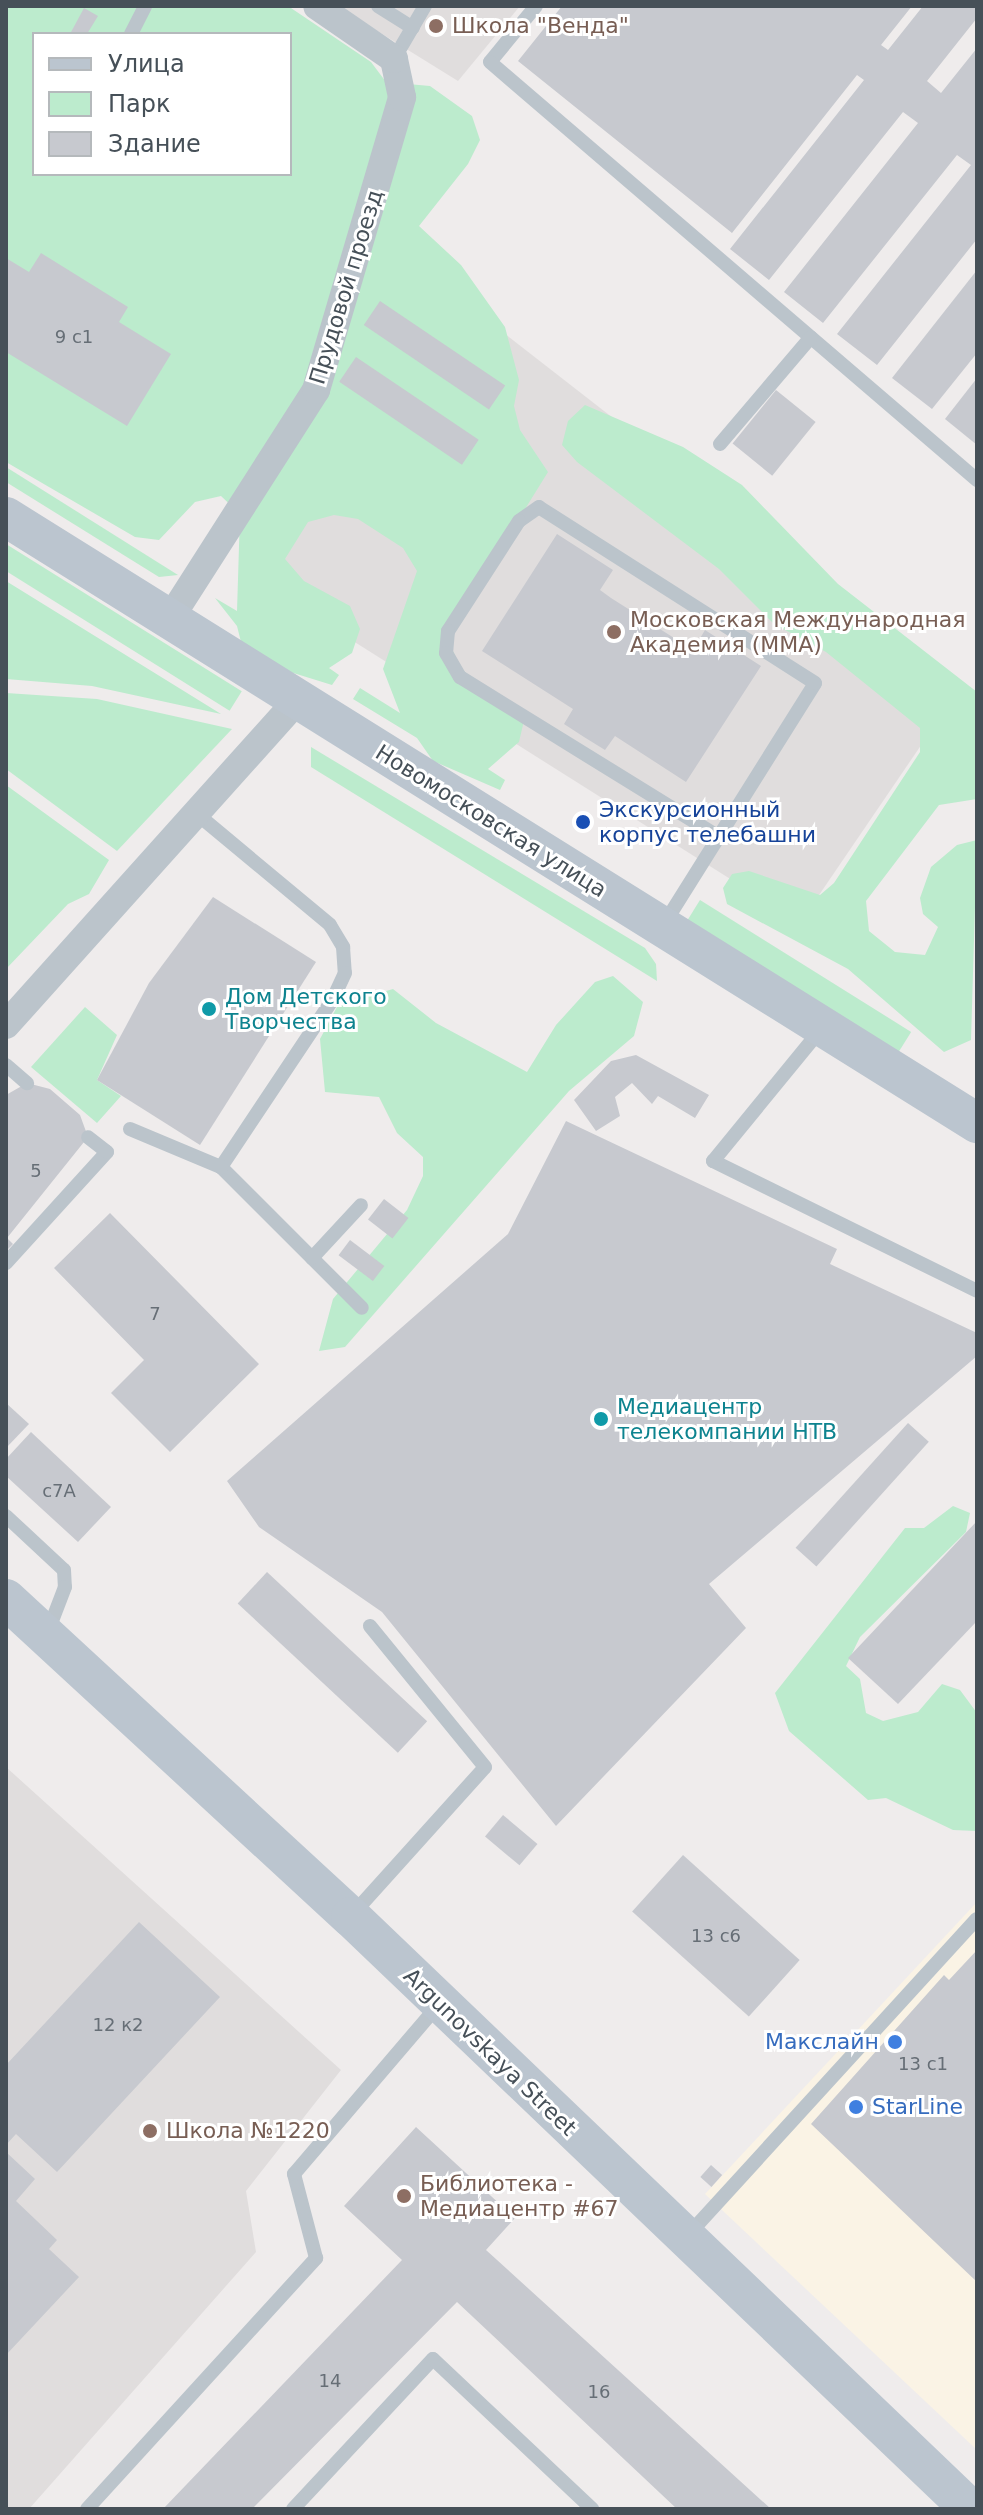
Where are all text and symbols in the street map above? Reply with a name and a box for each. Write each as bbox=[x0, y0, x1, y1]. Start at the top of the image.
place label: Школа "Венда" bbox=[452, 13, 629, 39]
marker: Школа "Венда" bbox=[427, 17, 445, 35]
legend bbox=[32, 32, 292, 176]
text: Улица bbox=[108, 50, 185, 78]
text: Парк bbox=[108, 90, 170, 118]
text: Здание bbox=[108, 130, 201, 158]
street label: Прудовой проезд bbox=[304, 186, 388, 388]
house number: 9 с1 bbox=[55, 326, 93, 348]
place label: Московская Международная Академия (ММА) bbox=[630, 606, 966, 658]
marker: Московская Международная Академия (ММА) bbox=[605, 623, 623, 641]
street label: Новомосковская улица bbox=[371, 739, 611, 903]
place label: Экскурсионный корпус телебашни bbox=[599, 796, 816, 848]
marker: Экскурсионный корпус телебашни bbox=[574, 813, 592, 831]
place label: Дом Детского Творчества bbox=[225, 983, 387, 1034]
marker: Дом Детского Творчества bbox=[200, 1000, 218, 1018]
house number: 5 bbox=[30, 1160, 42, 1182]
house number: 7 bbox=[149, 1303, 161, 1325]
place label: Медиацентр телекомпании НТВ bbox=[617, 1393, 837, 1444]
marker: Медиацентр телекомпании НТВ bbox=[592, 1410, 610, 1428]
house number: с7А bbox=[42, 1480, 76, 1502]
house number: 13 с6 bbox=[691, 1925, 741, 1947]
street label: Argunovskaya Street bbox=[398, 1963, 582, 2141]
house number: 12 к2 bbox=[93, 2014, 143, 2036]
place label: Макслайн bbox=[765, 2029, 879, 2055]
marker: Макслайн bbox=[886, 2033, 904, 2051]
house number: 13 с1 bbox=[898, 2053, 948, 2075]
place label: StarLine bbox=[872, 2094, 963, 2120]
marker: StarLine bbox=[847, 2098, 865, 2116]
place label: Школа №1220 bbox=[166, 2118, 330, 2144]
marker: Школа №1220 bbox=[141, 2122, 159, 2140]
place label: Библиотека - Медиацентр #67 bbox=[420, 2170, 619, 2222]
marker: Библиотека - Медиацентр #67 bbox=[395, 2187, 413, 2205]
house number: 14 bbox=[319, 2370, 341, 2392]
house number: 16 bbox=[588, 2381, 610, 2403]

